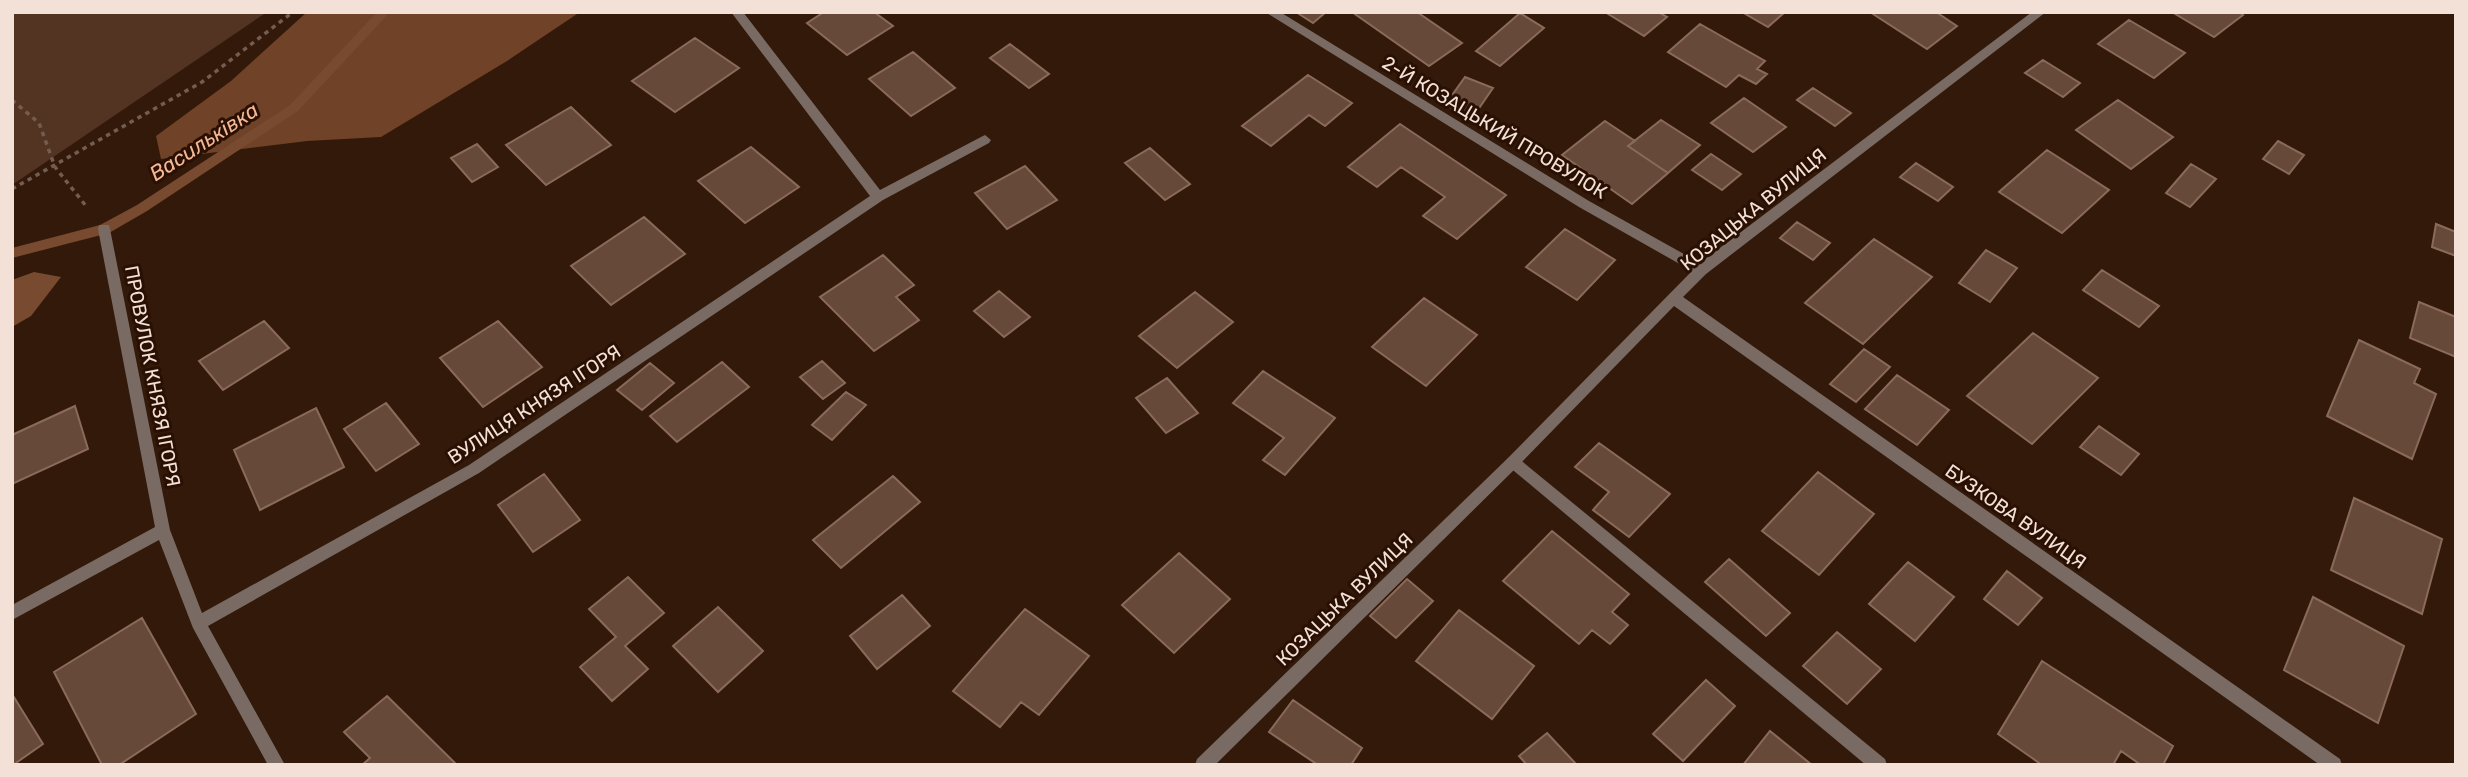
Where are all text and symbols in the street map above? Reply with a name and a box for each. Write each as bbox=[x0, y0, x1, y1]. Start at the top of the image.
street label: 2-Й КОЗАЦЬКИЙ ПРОВУЛОК bbox=[1378, 51, 1611, 204]
water label: Васильківка bbox=[145, 97, 263, 186]
street label: КОЗАЦЬКА ВУЛИЦЯ bbox=[1676, 143, 1831, 275]
street label: ПРОВУЛОК КНЯЗЯ ІГОРЯ bbox=[120, 264, 185, 489]
street label: ВУЛИЦЯ КНЯЗЯ ІГОРЯ bbox=[443, 340, 625, 469]
street label: БУЗКОВА ВУЛИЦЯ bbox=[1941, 459, 2091, 574]
street label: КОЗАЦЬКА ВУЛИЦЯ bbox=[1271, 528, 1417, 671]

